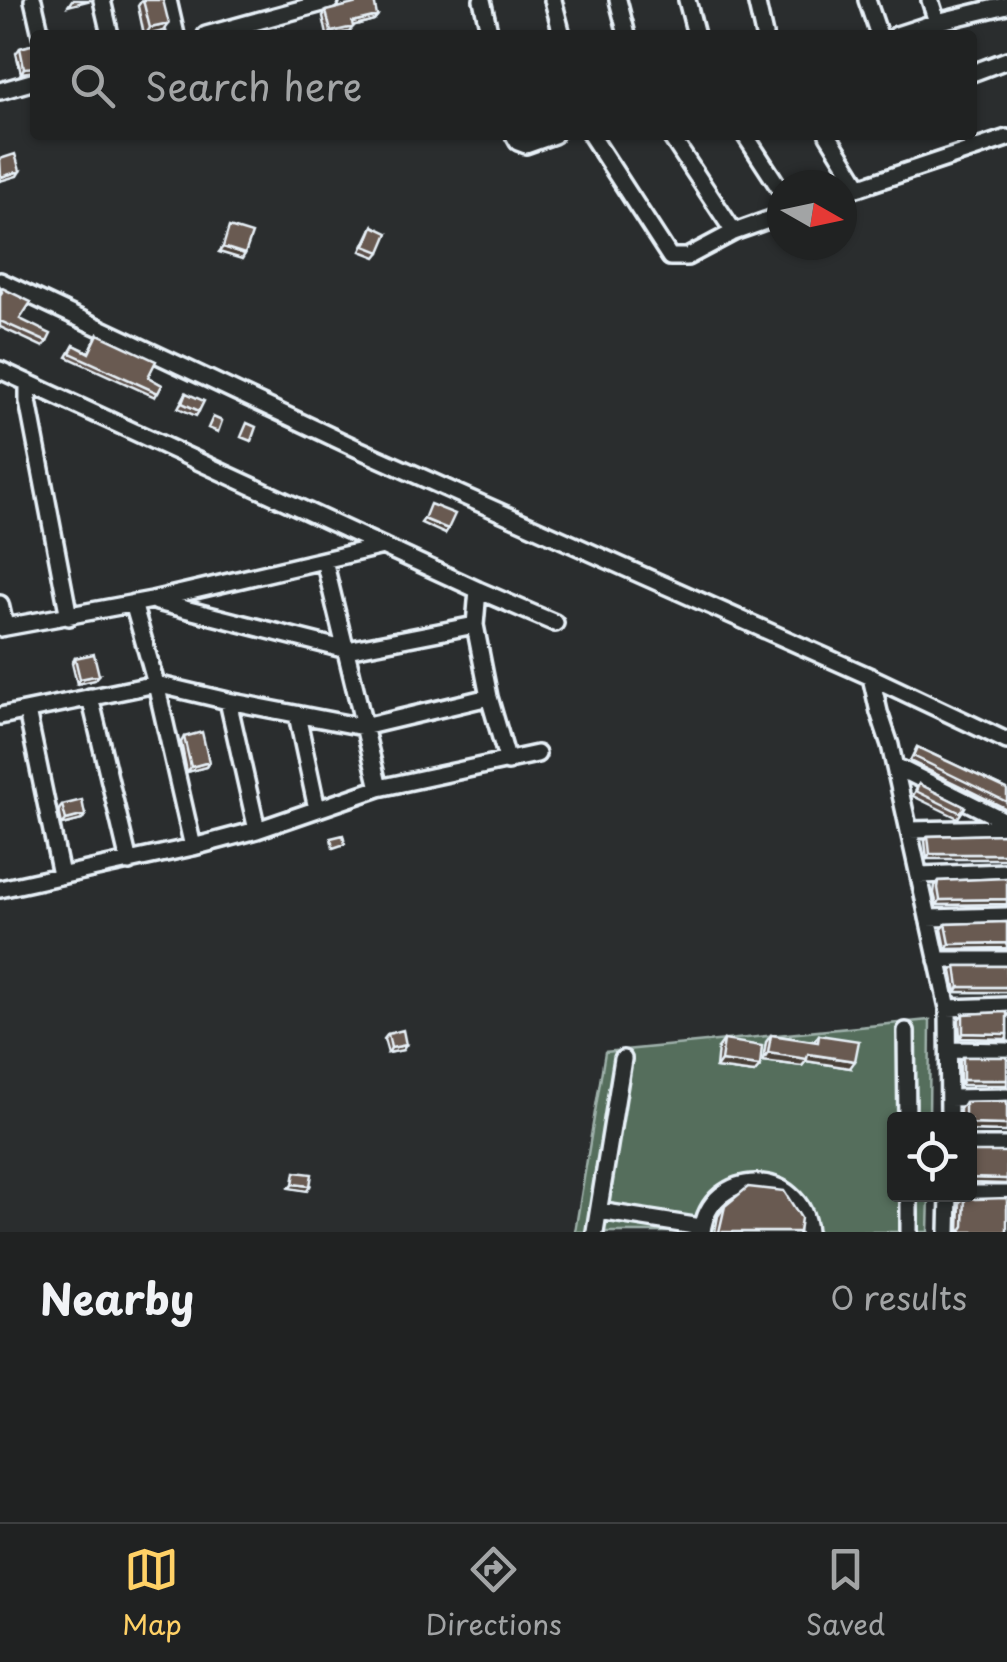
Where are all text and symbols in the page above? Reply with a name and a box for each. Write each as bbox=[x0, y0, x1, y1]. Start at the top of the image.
search box bbox=[30, 30, 977, 140]
text: Search here bbox=[145, 57, 362, 114]
icon: search bbox=[65, 58, 120, 113]
north arrow bbox=[767, 170, 857, 260]
map controls bbox=[887, 1112, 977, 1202]
button: locate bbox=[887, 1112, 977, 1202]
text: Nearby bbox=[40, 1266, 194, 1329]
text: 0 results bbox=[831, 1273, 967, 1321]
tab: Map bbox=[122, 1542, 182, 1645]
tab: Directions bbox=[426, 1542, 562, 1645]
tab: Saved bbox=[806, 1542, 885, 1645]

